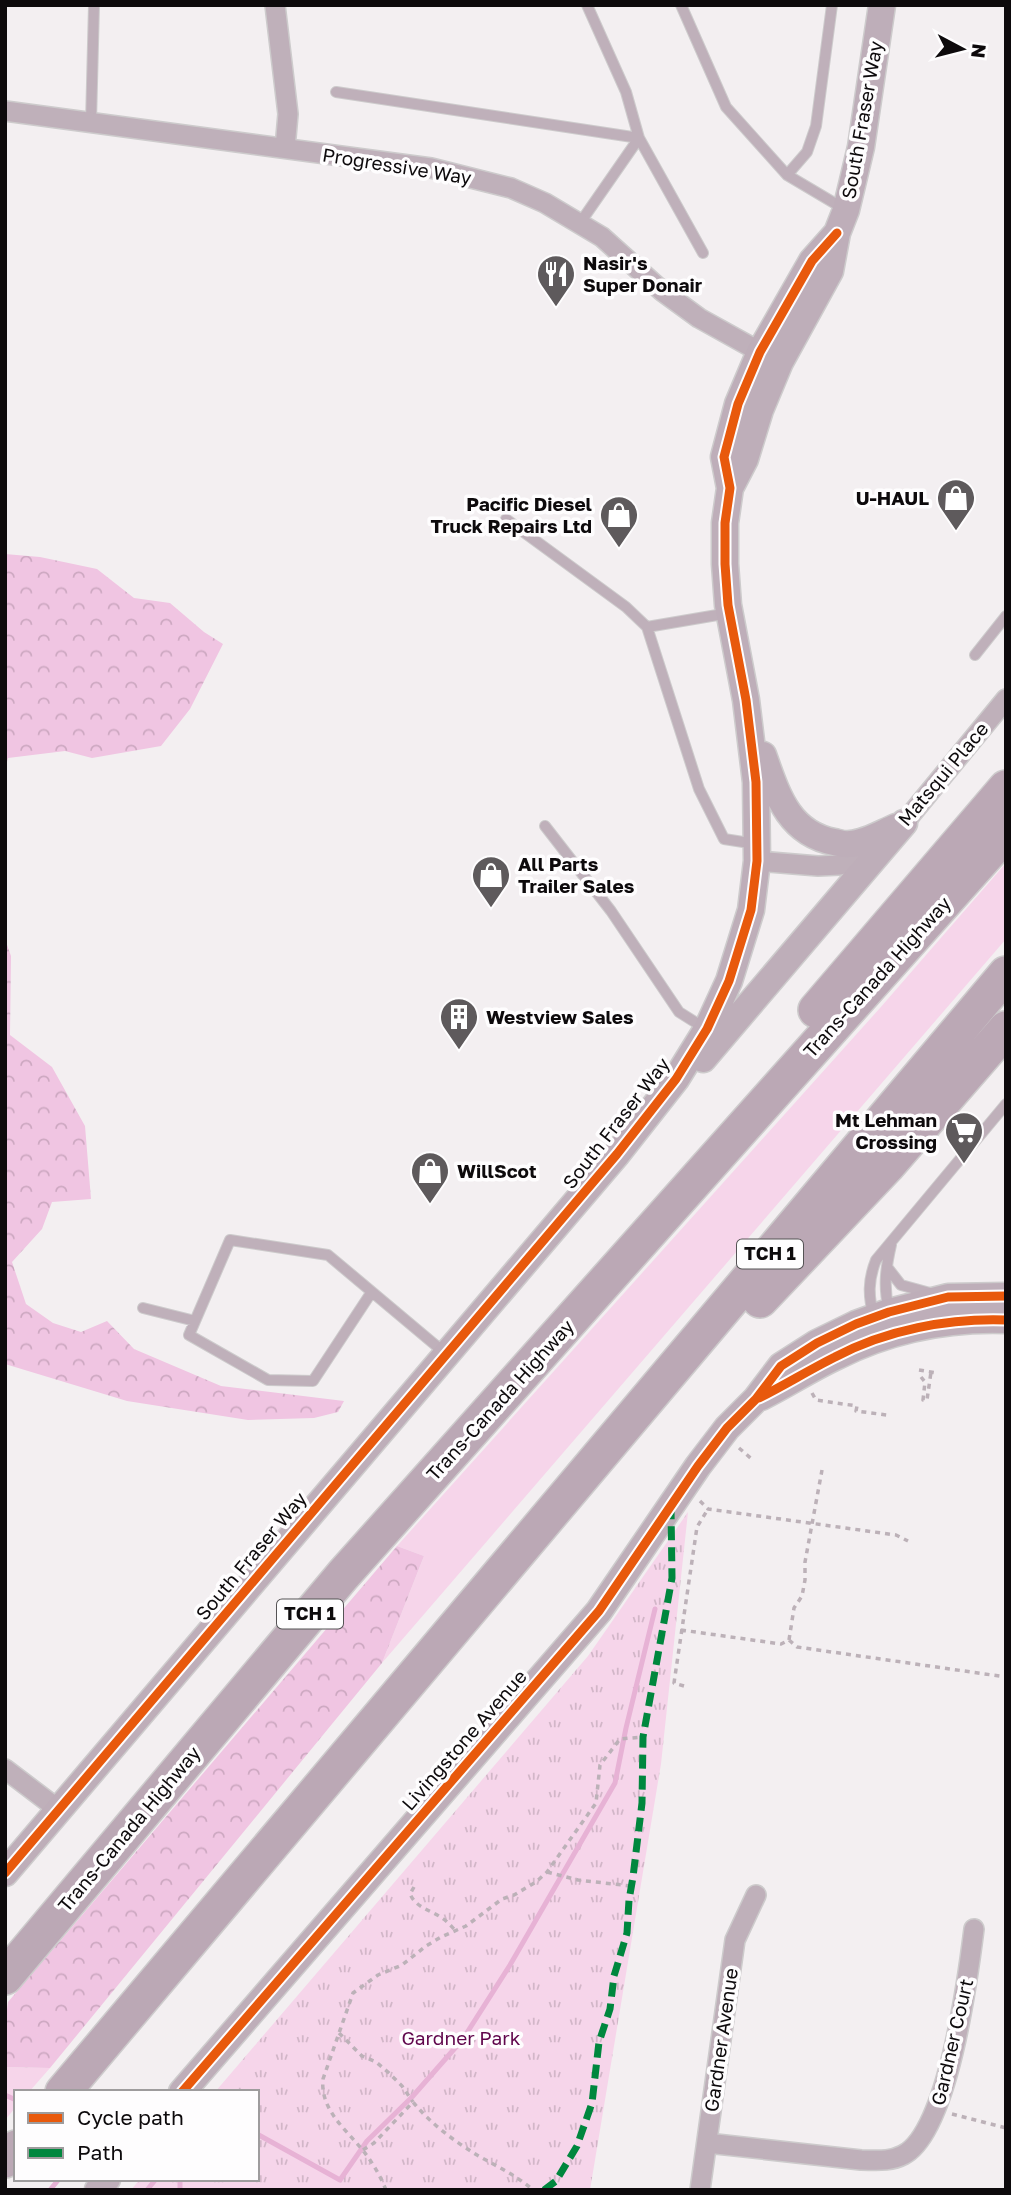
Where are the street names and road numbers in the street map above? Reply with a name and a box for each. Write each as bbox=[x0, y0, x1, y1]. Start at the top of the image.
street label: South Fraser Way bbox=[836, 39, 887, 201]
street label: Progressive Way bbox=[321, 142, 474, 189]
street label: Matsqui Place bbox=[893, 717, 993, 830]
street label: Trans-Canada Highway bbox=[798, 891, 955, 1062]
street label: South Fraser Way bbox=[557, 1052, 674, 1193]
road number: TCH 1 bbox=[737, 1240, 803, 1268]
street label: Trans-Canada Highway bbox=[421, 1314, 578, 1485]
street label: South Fraser Way bbox=[190, 1487, 311, 1624]
road number: TCH 1 bbox=[277, 1600, 343, 1629]
street label: Livingstone Avenue bbox=[396, 1665, 531, 1815]
street label: Trans-Canada Highway bbox=[53, 1741, 205, 1916]
street label: Gardner Avenue bbox=[699, 1967, 742, 2113]
street label: Gardner Court bbox=[926, 1976, 977, 2107]

